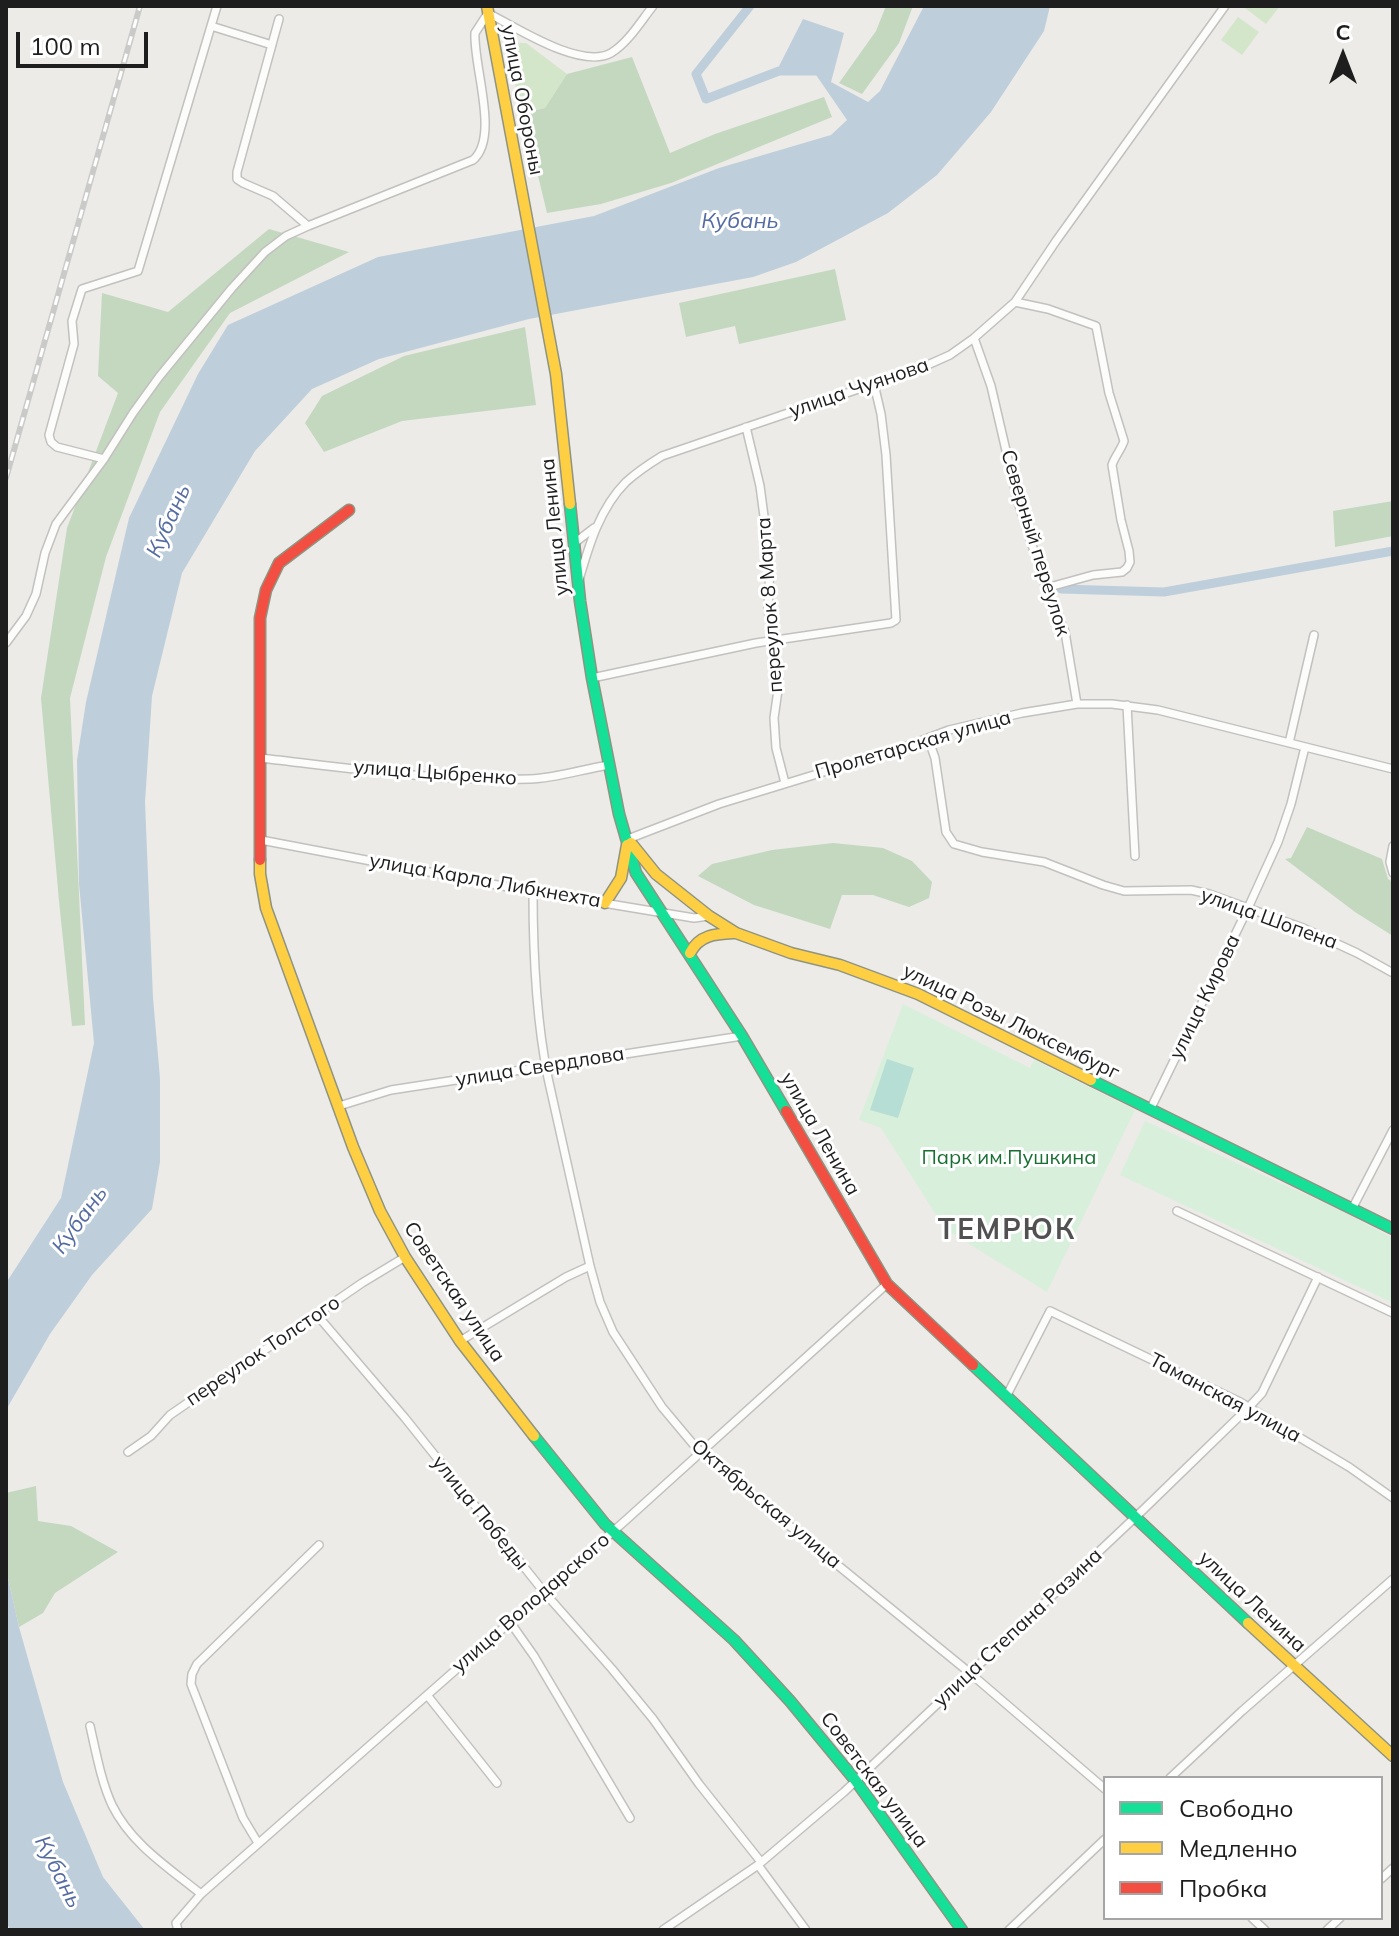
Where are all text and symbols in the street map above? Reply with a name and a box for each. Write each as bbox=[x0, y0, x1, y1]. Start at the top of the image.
scale bar bbox=[20, 16, 152, 66]
north arrow bbox=[1303, 16, 1383, 96]
text: С bbox=[1335, 18, 1351, 46]
street label: улица Обороны bbox=[496, 23, 548, 177]
text: 100 m bbox=[30, 31, 101, 61]
water label: Кубань bbox=[701, 208, 779, 234]
street label: улица Чуянова bbox=[786, 353, 932, 423]
street label: Северный переулок bbox=[995, 447, 1075, 639]
street label: улица Ленина bbox=[536, 457, 574, 597]
water label: Кубань bbox=[141, 480, 197, 562]
street label: переулок 8 Марта bbox=[752, 516, 788, 694]
street label: Пролетарская улица bbox=[812, 706, 1014, 784]
street label: улица Цыбренко bbox=[353, 755, 517, 791]
street label: улица Карла Либкнехта bbox=[367, 849, 603, 913]
street label: улица Шопена bbox=[1197, 883, 1341, 955]
street label: улица Кирова bbox=[1164, 931, 1246, 1063]
street label: улица Розы Люксембург bbox=[899, 959, 1123, 1085]
street label: улица Свердлова bbox=[454, 1042, 626, 1092]
street label: улица Ленина bbox=[775, 1068, 865, 1200]
park label: Парк им.Пушкина bbox=[922, 1146, 1096, 1170]
water label: Кубань bbox=[47, 1181, 113, 1259]
district label: ТЕМРЮК bbox=[938, 1214, 1076, 1248]
street label: Советская улица bbox=[398, 1217, 510, 1367]
street label: переулок Толстого bbox=[181, 1291, 345, 1411]
street label: Таманская улица bbox=[1145, 1348, 1305, 1448]
street label: Октябрьская улица bbox=[686, 1434, 846, 1574]
street label: улица Победы bbox=[427, 1451, 533, 1575]
street label: улица Володарского bbox=[447, 1528, 615, 1678]
street label: улица Степана Разина bbox=[929, 1544, 1107, 1712]
street label: улица Ленина bbox=[1193, 1546, 1311, 1658]
street label: Советская улица bbox=[815, 1707, 933, 1853]
legend bbox=[1103, 1776, 1383, 1920]
text: Свободно bbox=[1179, 1793, 1294, 1823]
water label: Кубань bbox=[29, 1832, 87, 1912]
text: Медленно bbox=[1179, 1833, 1298, 1863]
text: Пробка bbox=[1179, 1873, 1267, 1903]

